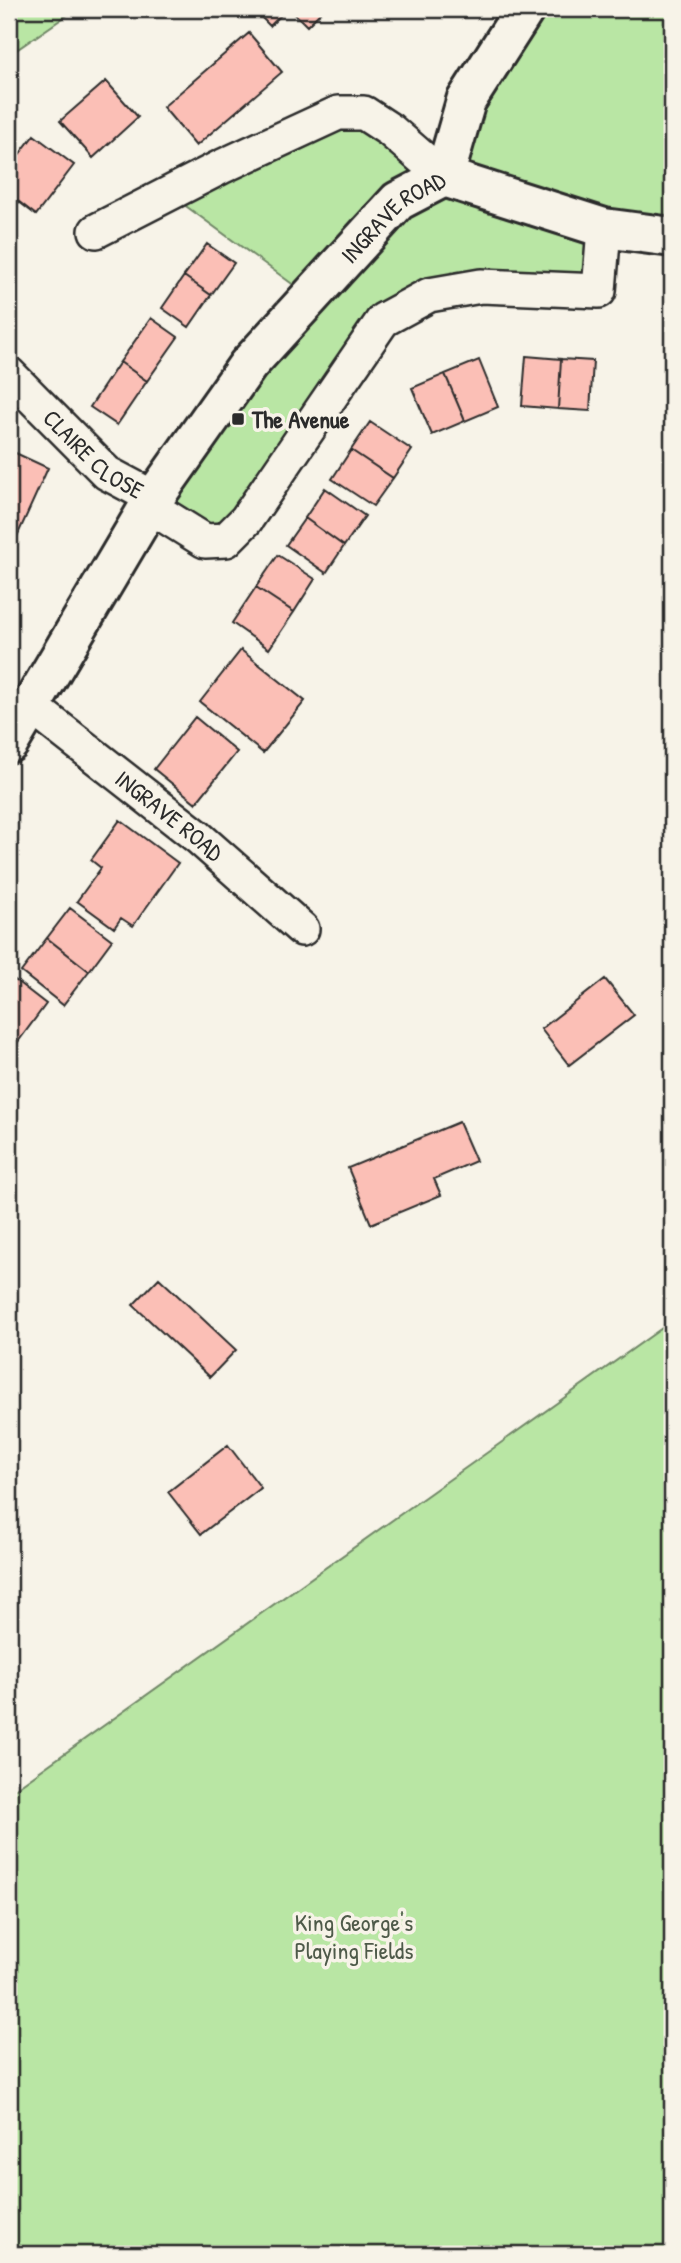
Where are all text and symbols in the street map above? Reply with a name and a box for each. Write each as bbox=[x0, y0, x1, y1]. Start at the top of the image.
street label: INGRAVE ROAD bbox=[333, 163, 451, 270]
street label: CLAIRE CLOSE bbox=[36, 402, 150, 506]
place label: The Avenue bbox=[251, 403, 350, 435]
marker: The Avenue bbox=[230, 411, 246, 427]
street label: INGRAVE ROAD bbox=[109, 762, 231, 869]
park label: King George's Playing Fields bbox=[295, 1906, 413, 1966]

